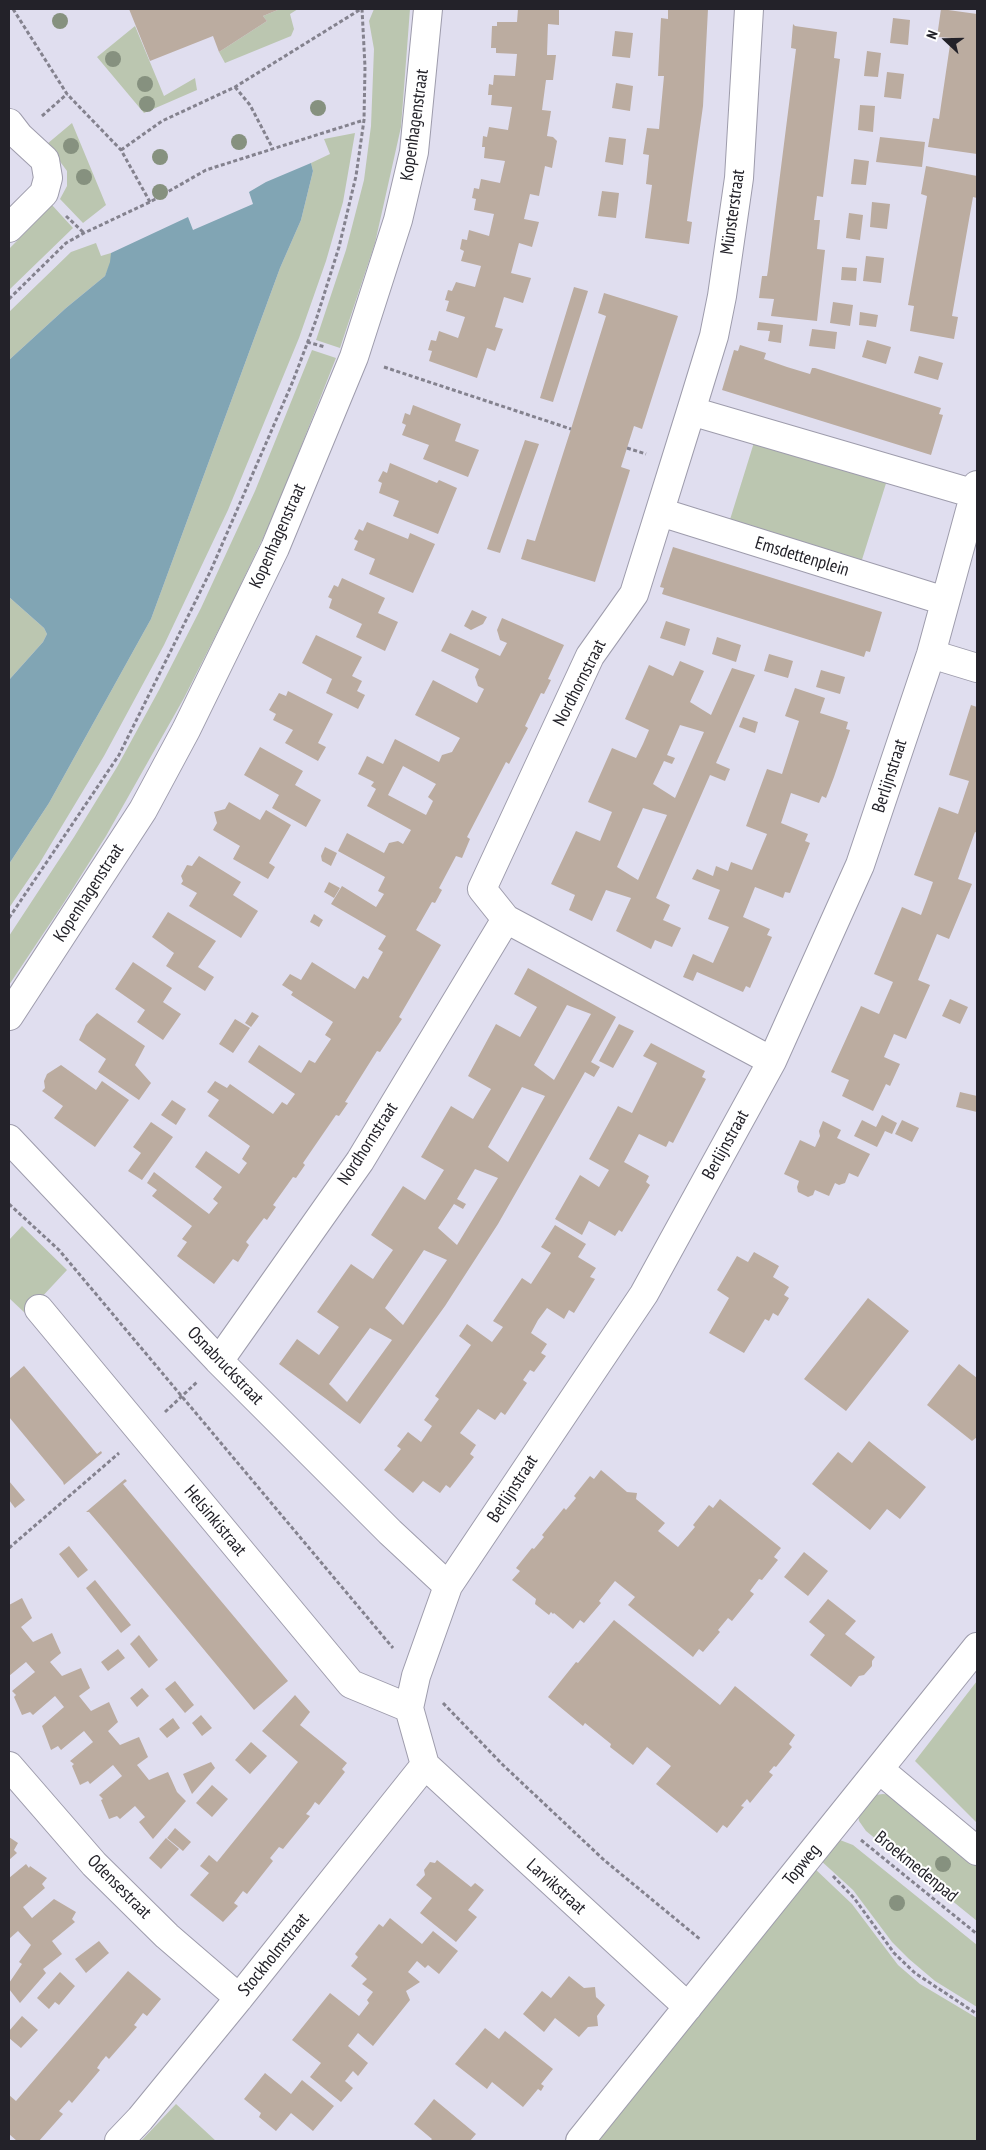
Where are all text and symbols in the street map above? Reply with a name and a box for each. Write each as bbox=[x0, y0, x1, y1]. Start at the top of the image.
north arrow bbox=[921, 15, 971, 65]
text: N bbox=[922, 28, 942, 41]
street label: Kopenhagenstraat bbox=[396, 68, 434, 182]
street label: Münsterstraat bbox=[716, 168, 750, 256]
street label: Kopenhagenstraat bbox=[245, 480, 311, 592]
street label: Emsdettenplein bbox=[752, 532, 852, 582]
street label: Nordhornstraat bbox=[549, 636, 611, 730]
street label: Berlijnstraat bbox=[868, 737, 912, 815]
street label: Kopenhagenstraat bbox=[49, 840, 129, 946]
street label: Nordhornstraat bbox=[333, 1099, 403, 1189]
street label: Berlijnstraat bbox=[698, 1107, 754, 1183]
street label: Osnabruckstraat bbox=[182, 1322, 268, 1410]
street label: Berlijnstraat bbox=[483, 1451, 543, 1527]
street label: Helsinkistraat bbox=[179, 1481, 251, 1561]
street label: Broekmedenpad bbox=[870, 1827, 962, 1907]
street label: Topweg bbox=[779, 1840, 825, 1890]
street label: Odensestraat bbox=[82, 1850, 156, 1924]
street label: Larvikstraat bbox=[522, 1855, 590, 1919]
street label: Stockholmstraat bbox=[234, 1909, 314, 2001]

